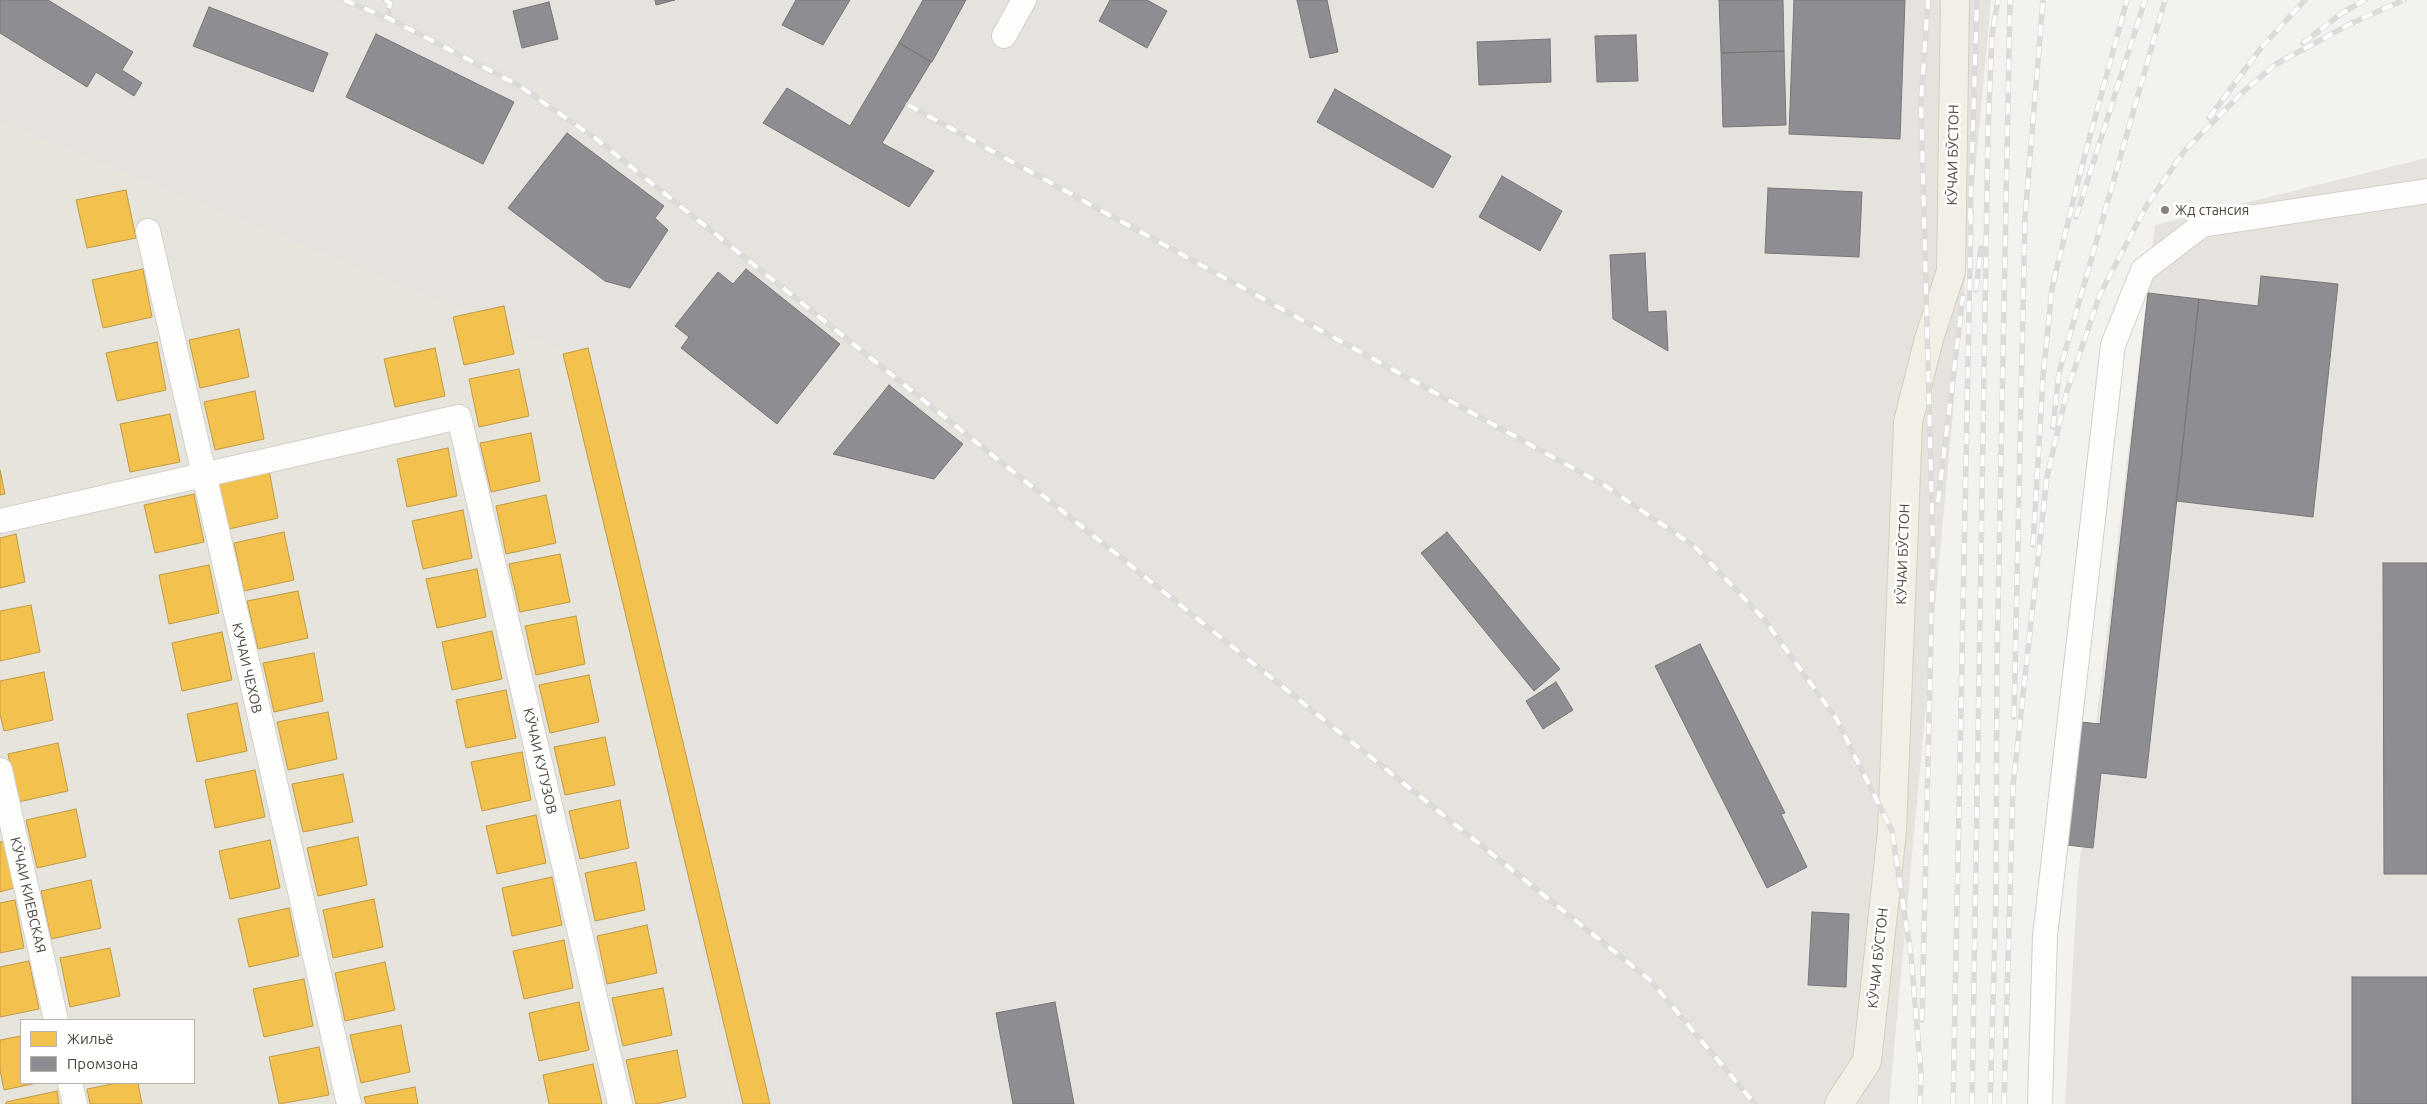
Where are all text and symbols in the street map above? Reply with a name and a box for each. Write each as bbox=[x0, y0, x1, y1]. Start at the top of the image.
street label: КӮЧАИ БӮСТОН bbox=[1944, 104, 1962, 206]
place label: Жд стансия bbox=[2175, 202, 2249, 218]
marker: Жд стансия bbox=[2159, 204, 2171, 216]
street label: КӮЧАИ БӮСТОН bbox=[1893, 503, 1913, 605]
street label: КУЧАИ ЧЕХОВ bbox=[228, 621, 266, 715]
street label: КӮЧАИ КУТУЗОВ bbox=[520, 706, 560, 816]
street label: КӮЧАИ КИЕВСКАЯ bbox=[6, 835, 50, 955]
street label: КӮЧАИ БӮСТОН bbox=[1864, 907, 1892, 1009]
legend bbox=[20, 1019, 195, 1084]
text: Жильё bbox=[67, 1030, 114, 1047]
text: Промзона bbox=[67, 1055, 138, 1072]

